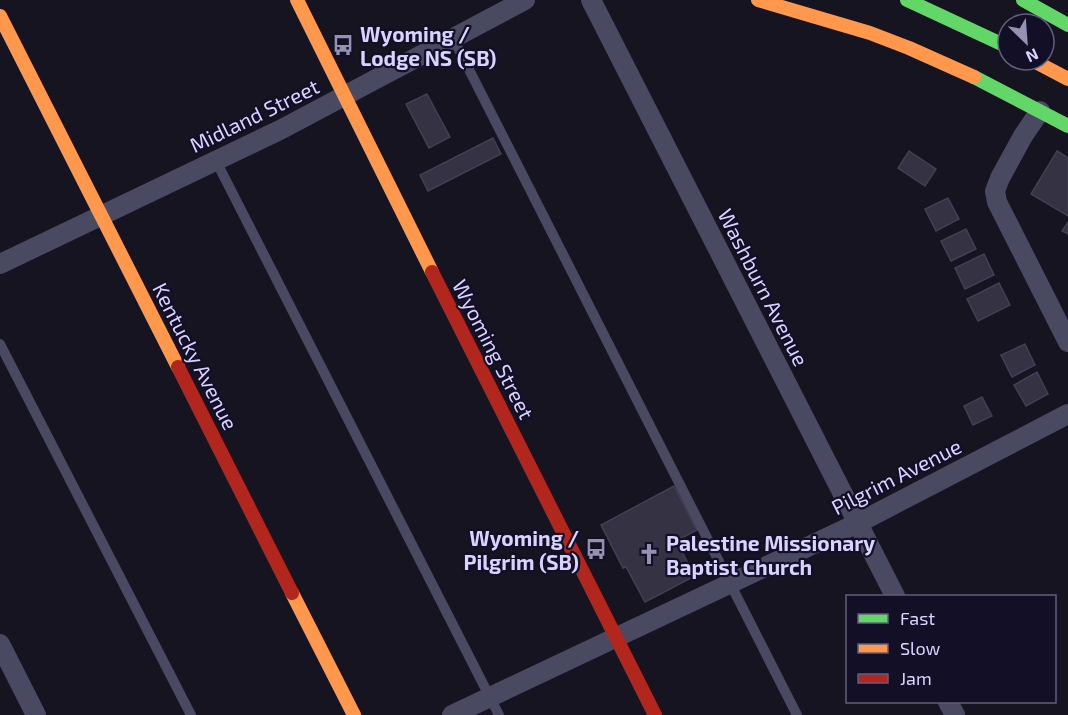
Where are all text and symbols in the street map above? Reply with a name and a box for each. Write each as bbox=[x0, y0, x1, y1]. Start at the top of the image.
north arrow bbox=[996, 12, 1056, 72]
place label: Wyoming / Lodge NS (SB) bbox=[360, 21, 497, 70]
bus stop icon: Wyoming / Lodge NS (SB) bbox=[331, 33, 355, 57]
text: N bbox=[1023, 45, 1042, 67]
street label: Midland Street bbox=[185, 73, 323, 157]
street label: Washburn Avenue bbox=[714, 204, 814, 370]
street label: Wyoming Street bbox=[448, 275, 540, 423]
street label: Kentucky Avenue bbox=[148, 278, 244, 434]
street label: Pilgrim Avenue bbox=[827, 433, 965, 519]
place label: Wyoming / Pilgrim (SB) bbox=[463, 525, 579, 574]
place label: Palestine Missionary Baptist Church bbox=[666, 530, 875, 579]
bus stop icon: Wyoming / Pilgrim (SB) bbox=[584, 537, 608, 561]
church icon: Palestine Missionary Baptist Church bbox=[637, 542, 661, 566]
legend bbox=[846, 595, 1056, 703]
text: Fast bbox=[900, 607, 935, 629]
text: Slow bbox=[900, 637, 941, 659]
text: Jam bbox=[900, 667, 932, 689]

